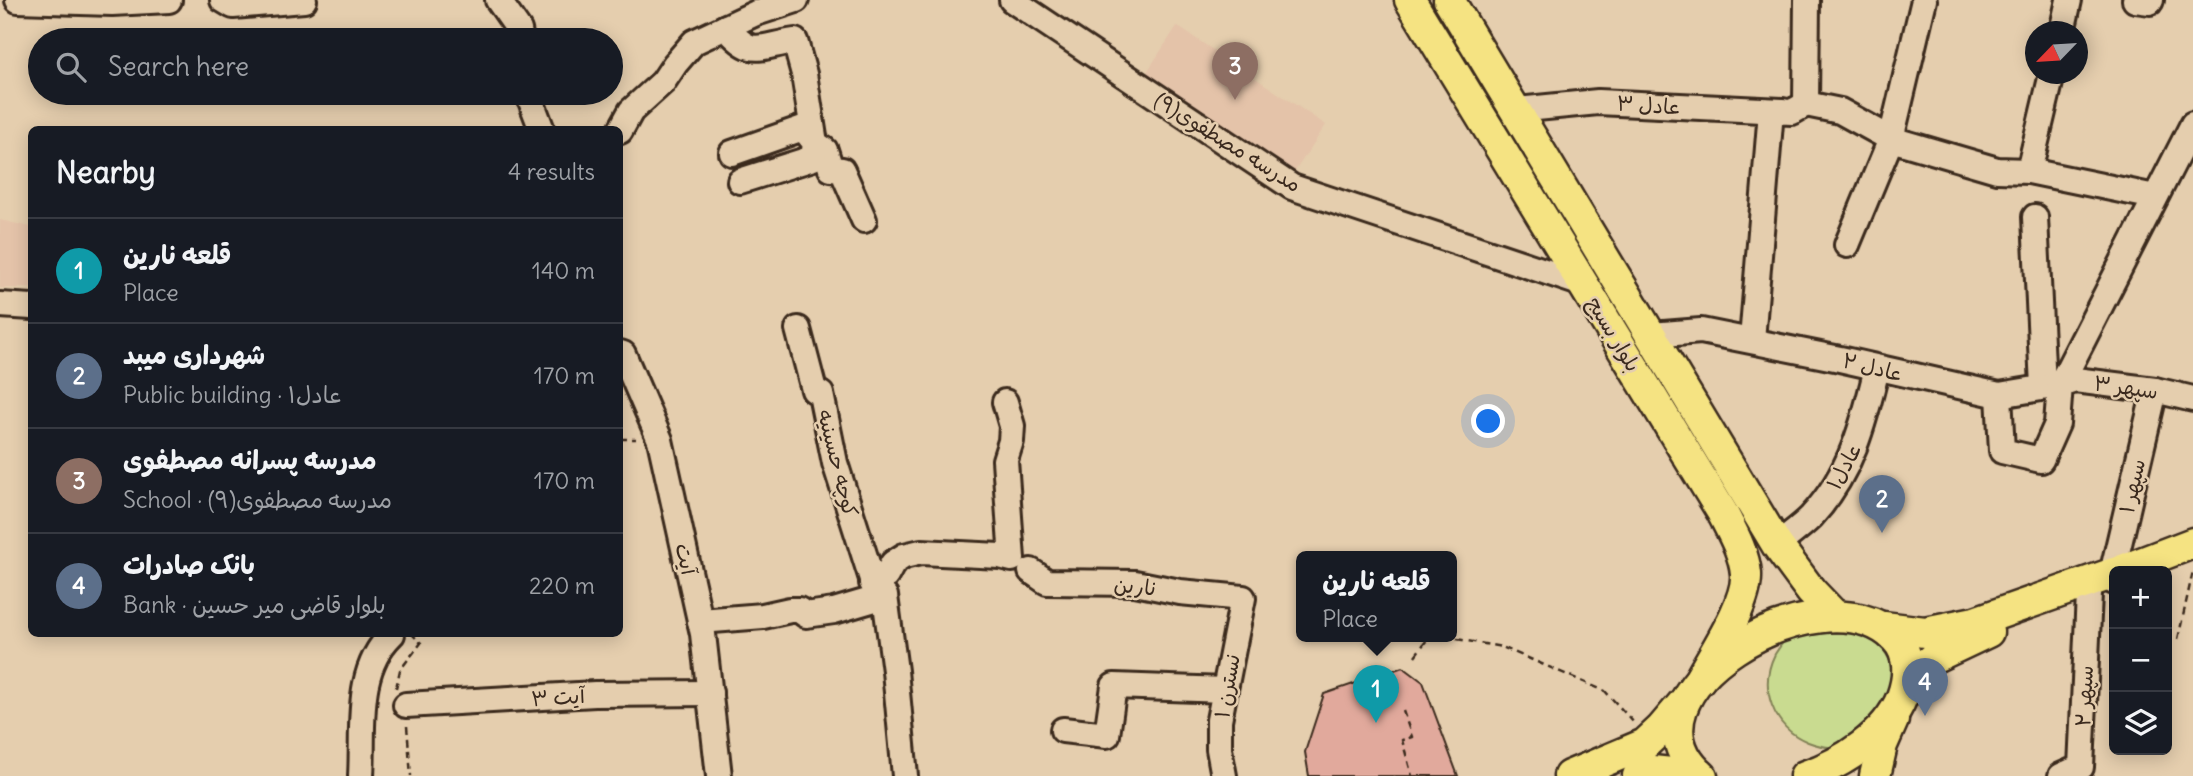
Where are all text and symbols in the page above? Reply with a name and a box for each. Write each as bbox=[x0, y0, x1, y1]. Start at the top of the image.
north arrow bbox=[2025, 21, 2088, 84]
search box bbox=[28, 28, 623, 105]
pin: 3 bbox=[1212, 42, 1258, 100]
icon: search bbox=[52, 48, 90, 86]
text: Search here bbox=[108, 50, 249, 83]
street label: مدرسه مصطفوی(۹) bbox=[1150, 86, 1306, 198]
street label: عادل ۳ bbox=[1616, 89, 1682, 121]
text: Nearby bbox=[56, 153, 156, 191]
text: 4 results bbox=[508, 157, 595, 186]
text: قلعه نارین bbox=[123, 238, 231, 271]
text: 1 bbox=[74, 256, 84, 285]
text: 140 m bbox=[532, 256, 595, 285]
text: Place bbox=[123, 278, 179, 307]
street label: بلوار بسیج bbox=[1580, 291, 1647, 377]
text: شهرداری میبد bbox=[123, 338, 265, 371]
street label: عادل ۲ bbox=[1840, 346, 1906, 388]
text: 2 bbox=[73, 361, 85, 390]
text: 170 m bbox=[534, 361, 595, 390]
street label: سپهر ۳ bbox=[2092, 369, 2160, 405]
text: Public building · عادل۱ bbox=[123, 380, 343, 409]
your location bbox=[1471, 404, 1505, 438]
street label: کوچه حسینیه bbox=[812, 407, 864, 519]
street label: عادل۱ bbox=[1820, 438, 1868, 494]
text: مدرسه پسرانه مصطفوی bbox=[123, 443, 377, 476]
street label: سپهر ۱ bbox=[2113, 456, 2151, 516]
text: 3 bbox=[72, 466, 86, 495]
text: 170 m bbox=[534, 466, 595, 495]
pin: 2 bbox=[1859, 475, 1905, 533]
text: School · مدرسه مصطفوی(۹) bbox=[123, 485, 392, 514]
street label: آیت bbox=[669, 541, 703, 578]
text: بانک صادرات bbox=[123, 548, 255, 581]
popup bbox=[1296, 551, 1457, 642]
text: قلعه نارین bbox=[1322, 564, 1431, 597]
map controls bbox=[2109, 566, 2172, 755]
button: + bbox=[2109, 566, 2172, 629]
street label: نارین bbox=[1113, 570, 1157, 602]
text: 4 bbox=[72, 571, 86, 600]
text: 220 m bbox=[529, 571, 595, 600]
text: Bank · بلوار قاضی میر حسین bbox=[123, 590, 386, 619]
text: Place bbox=[1322, 604, 1378, 633]
button: − bbox=[2109, 629, 2172, 692]
street label: نسترن ۱ bbox=[1208, 652, 1246, 720]
pin: 4 bbox=[1902, 658, 1948, 716]
pin: 1 bbox=[1353, 665, 1399, 723]
street label: سپهر ۲ bbox=[2069, 665, 2099, 727]
street label: آیت ۳ bbox=[530, 682, 587, 712]
button: layers bbox=[2109, 692, 2172, 755]

